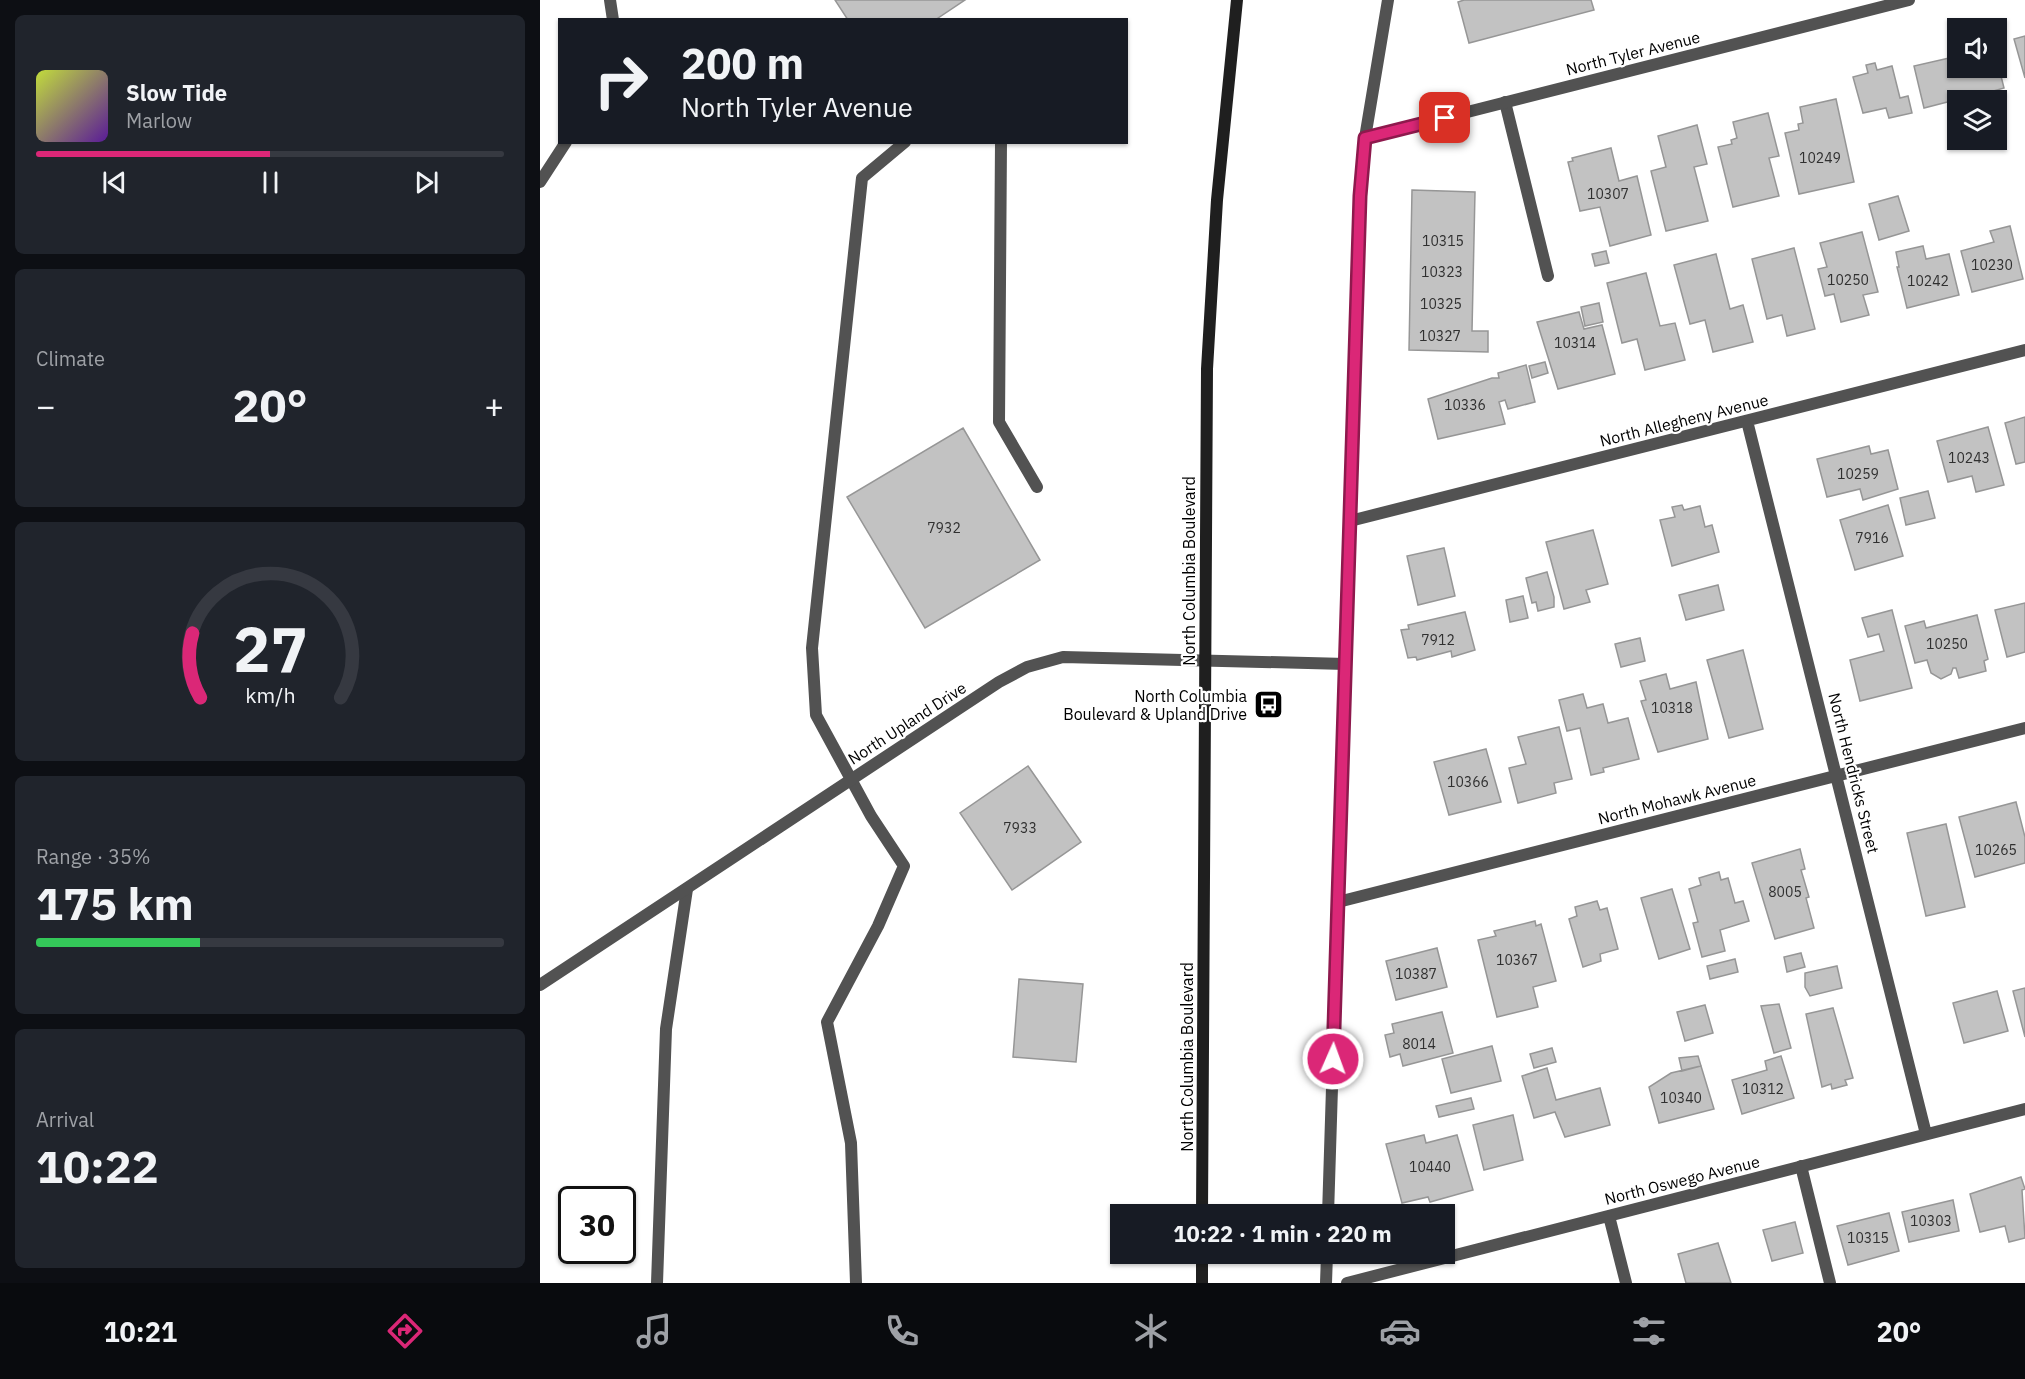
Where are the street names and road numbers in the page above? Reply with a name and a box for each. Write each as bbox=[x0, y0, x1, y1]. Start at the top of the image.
street label: North Tyler Avenue bbox=[1564, 27, 1702, 79]
street label: North Allegheny Avenue bbox=[1598, 389, 1770, 451]
street label: North Columbia Boulevard bbox=[1179, 476, 1199, 666]
street label: North Upland Drive bbox=[844, 677, 970, 769]
street label: North Hendricks Street bbox=[1824, 691, 1884, 855]
street label: North Mohawk Avenue bbox=[1596, 770, 1758, 828]
street label: North Columbia Boulevard bbox=[1177, 962, 1197, 1152]
street label: North Oswego Avenue bbox=[1602, 1151, 1762, 1209]

